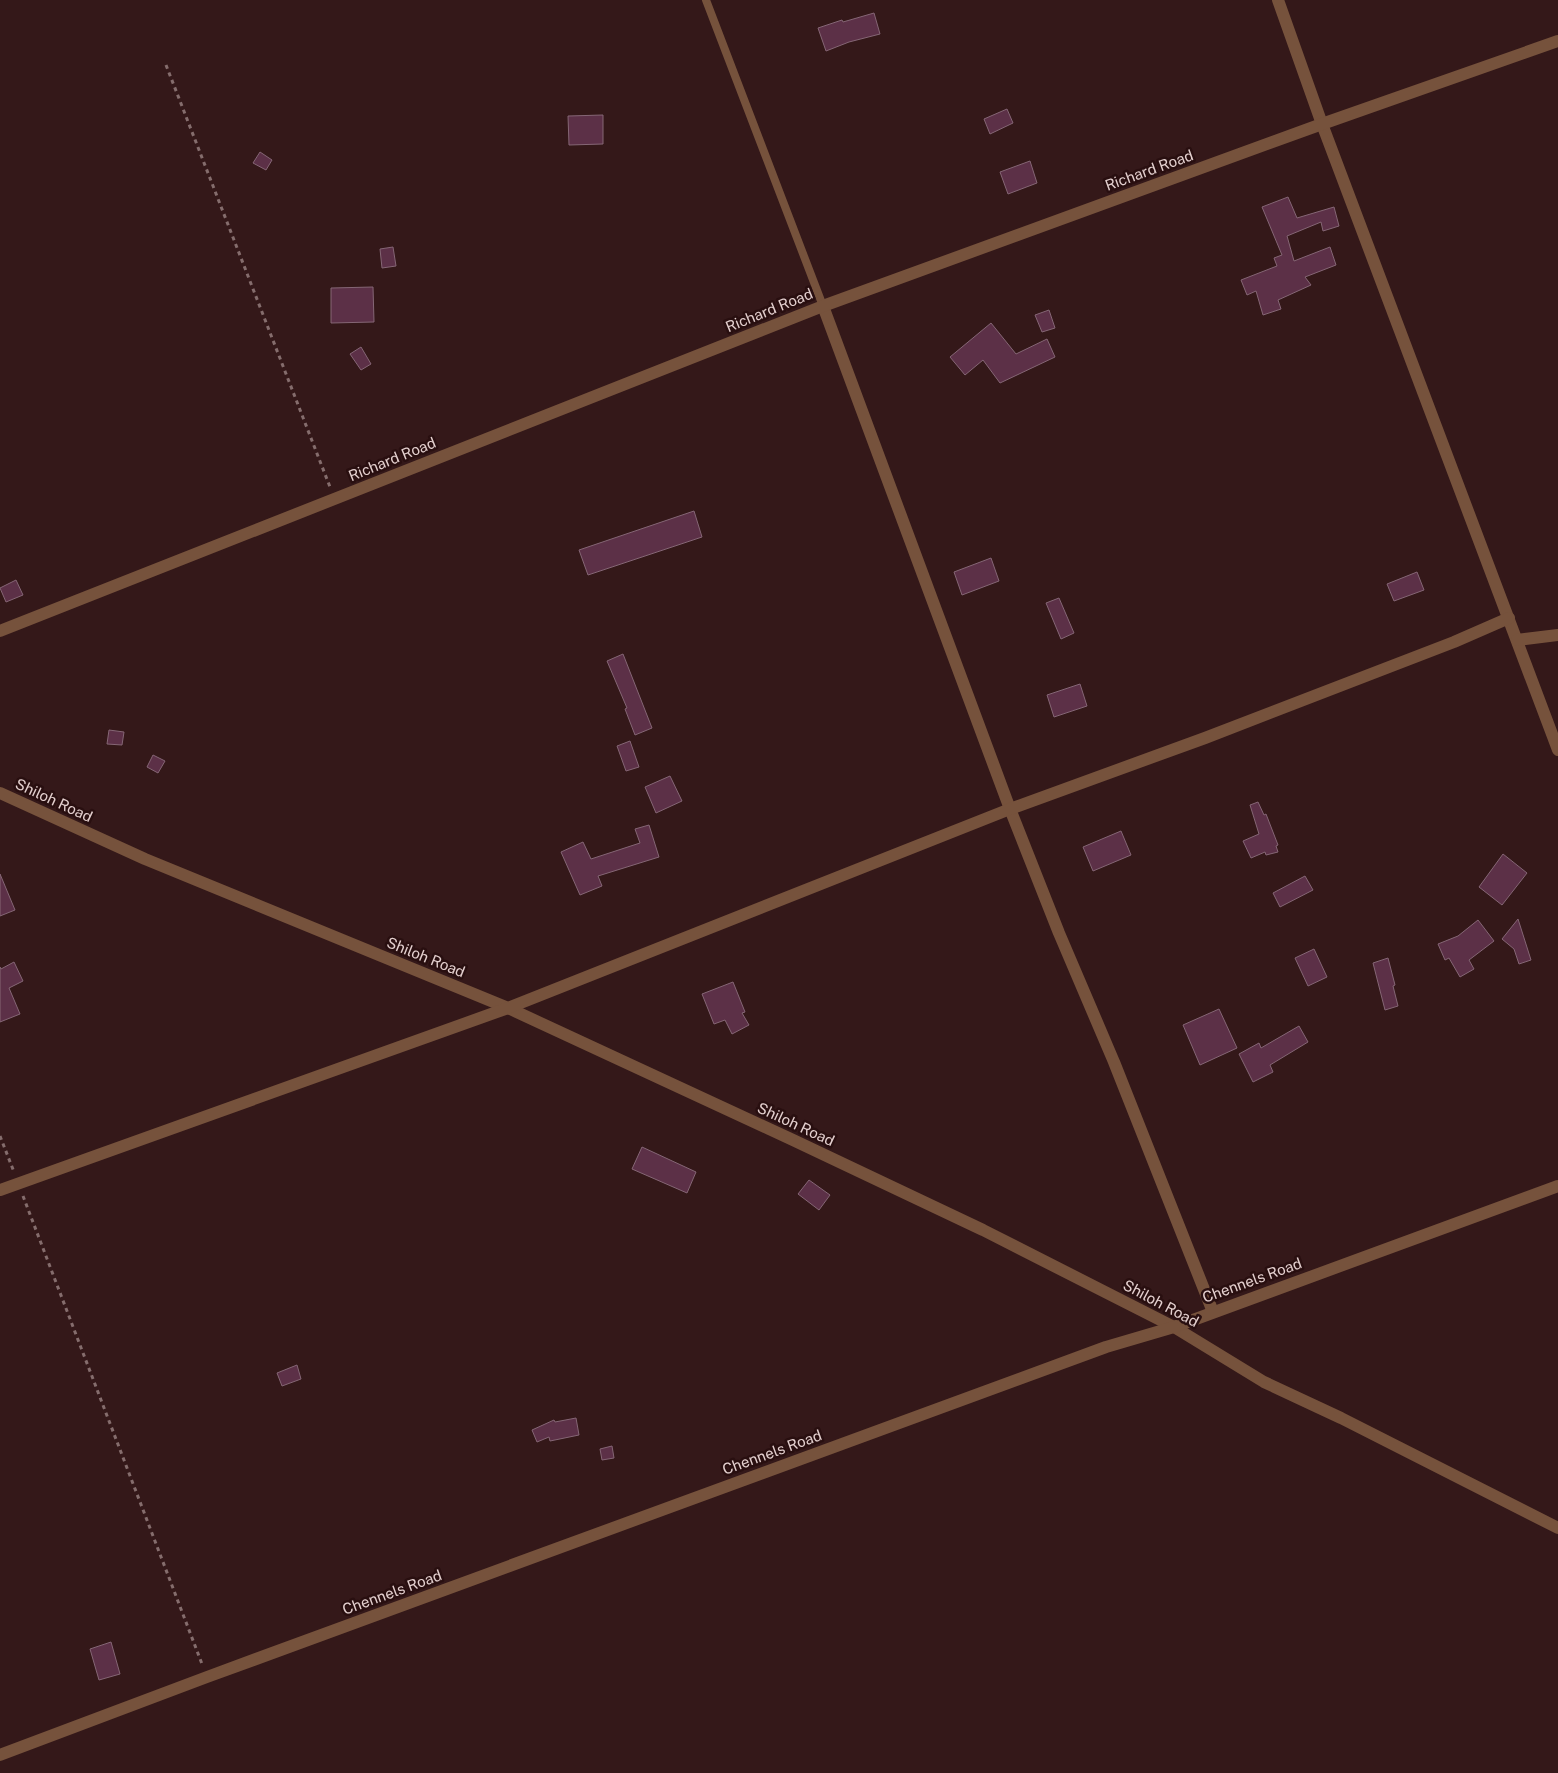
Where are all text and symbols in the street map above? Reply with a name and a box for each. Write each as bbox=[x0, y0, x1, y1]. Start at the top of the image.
street label: Richard Road bbox=[1103, 146, 1195, 194]
street label: Richard Road bbox=[723, 285, 815, 335]
street label: Richard Road bbox=[346, 434, 438, 484]
street label: Shiloh Road bbox=[13, 775, 95, 825]
street label: Shiloh Road bbox=[384, 934, 468, 980]
street label: Shiloh Road bbox=[755, 1099, 837, 1149]
street label: Chennels Road bbox=[1200, 1254, 1304, 1306]
street label: Shiloh Road bbox=[1120, 1276, 1202, 1330]
street label: Chennels Road bbox=[720, 1426, 824, 1478]
street label: Chennels Road bbox=[340, 1566, 444, 1618]

